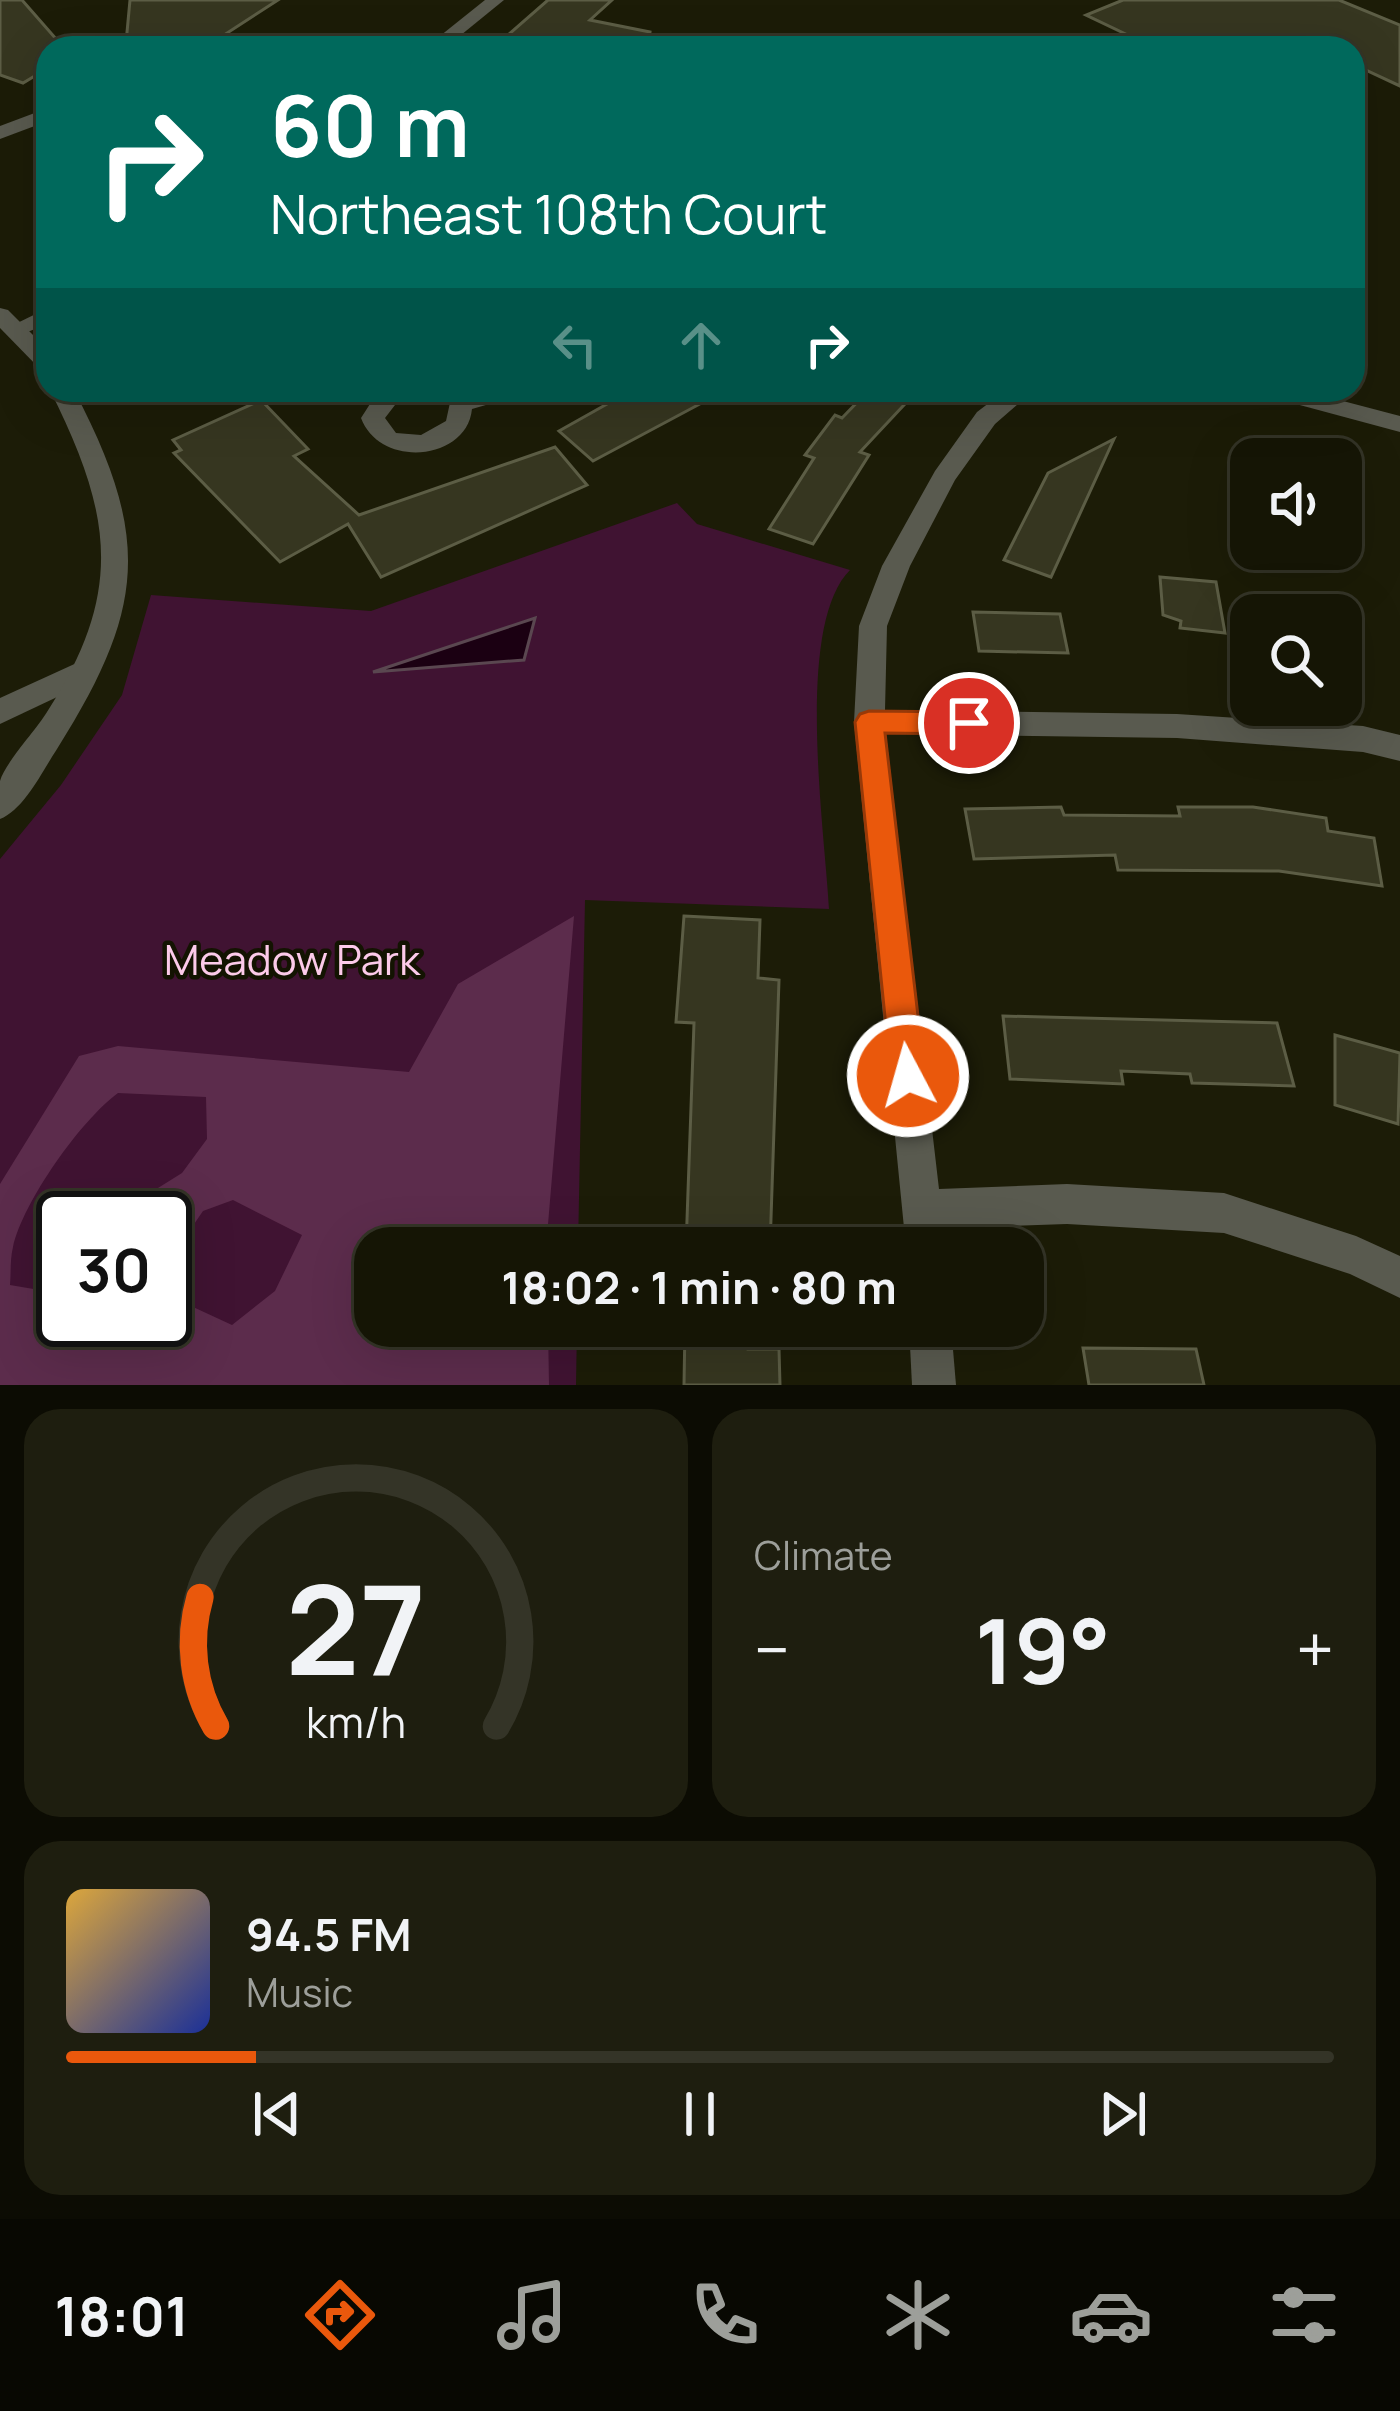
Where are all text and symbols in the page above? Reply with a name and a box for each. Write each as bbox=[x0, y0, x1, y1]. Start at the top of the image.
text: 60 m bbox=[270, 67, 470, 182]
icon: right bbox=[72, 84, 228, 240]
text: Northeast 108th Court bbox=[270, 176, 827, 250]
icon: left bbox=[542, 312, 608, 378]
icon: ahead bbox=[668, 312, 734, 378]
icon: right bbox=[794, 312, 860, 378]
map controls bbox=[1230, 438, 1362, 726]
button: sound bbox=[1230, 438, 1362, 570]
button: search bbox=[1230, 594, 1362, 726]
pin bbox=[918, 672, 1020, 774]
icon: arrive bbox=[936, 690, 1002, 756]
park label: Meadow Park bbox=[164, 930, 421, 988]
position arrow bbox=[845, 1013, 971, 1139]
speed limit sign: 30 bbox=[36, 1191, 192, 1347]
text: 18:02 · 1 min · 80 m bbox=[501, 1256, 897, 1318]
text: Climate bbox=[754, 1528, 893, 1582]
text: 27 bbox=[286, 1542, 426, 1712]
text: 19° bbox=[975, 1588, 1111, 1711]
text: − bbox=[754, 1604, 790, 1694]
text: + bbox=[1296, 1604, 1334, 1694]
text: km/h bbox=[306, 1692, 406, 1751]
text: 94.5 FM bbox=[246, 1903, 412, 1965]
text: Music bbox=[246, 1965, 353, 2019]
icon: previous bbox=[244, 2081, 310, 2147]
icon: pause bbox=[667, 2081, 733, 2147]
icon: next bbox=[1090, 2081, 1156, 2147]
icon: directions bbox=[298, 2273, 382, 2357]
icon: music bbox=[490, 2273, 574, 2357]
icon: phone bbox=[683, 2273, 767, 2357]
icon: climate bbox=[876, 2273, 960, 2357]
icon: car bbox=[1069, 2273, 1153, 2357]
icon: filters bbox=[1262, 2273, 1346, 2357]
text: 18:01 bbox=[54, 2278, 189, 2352]

